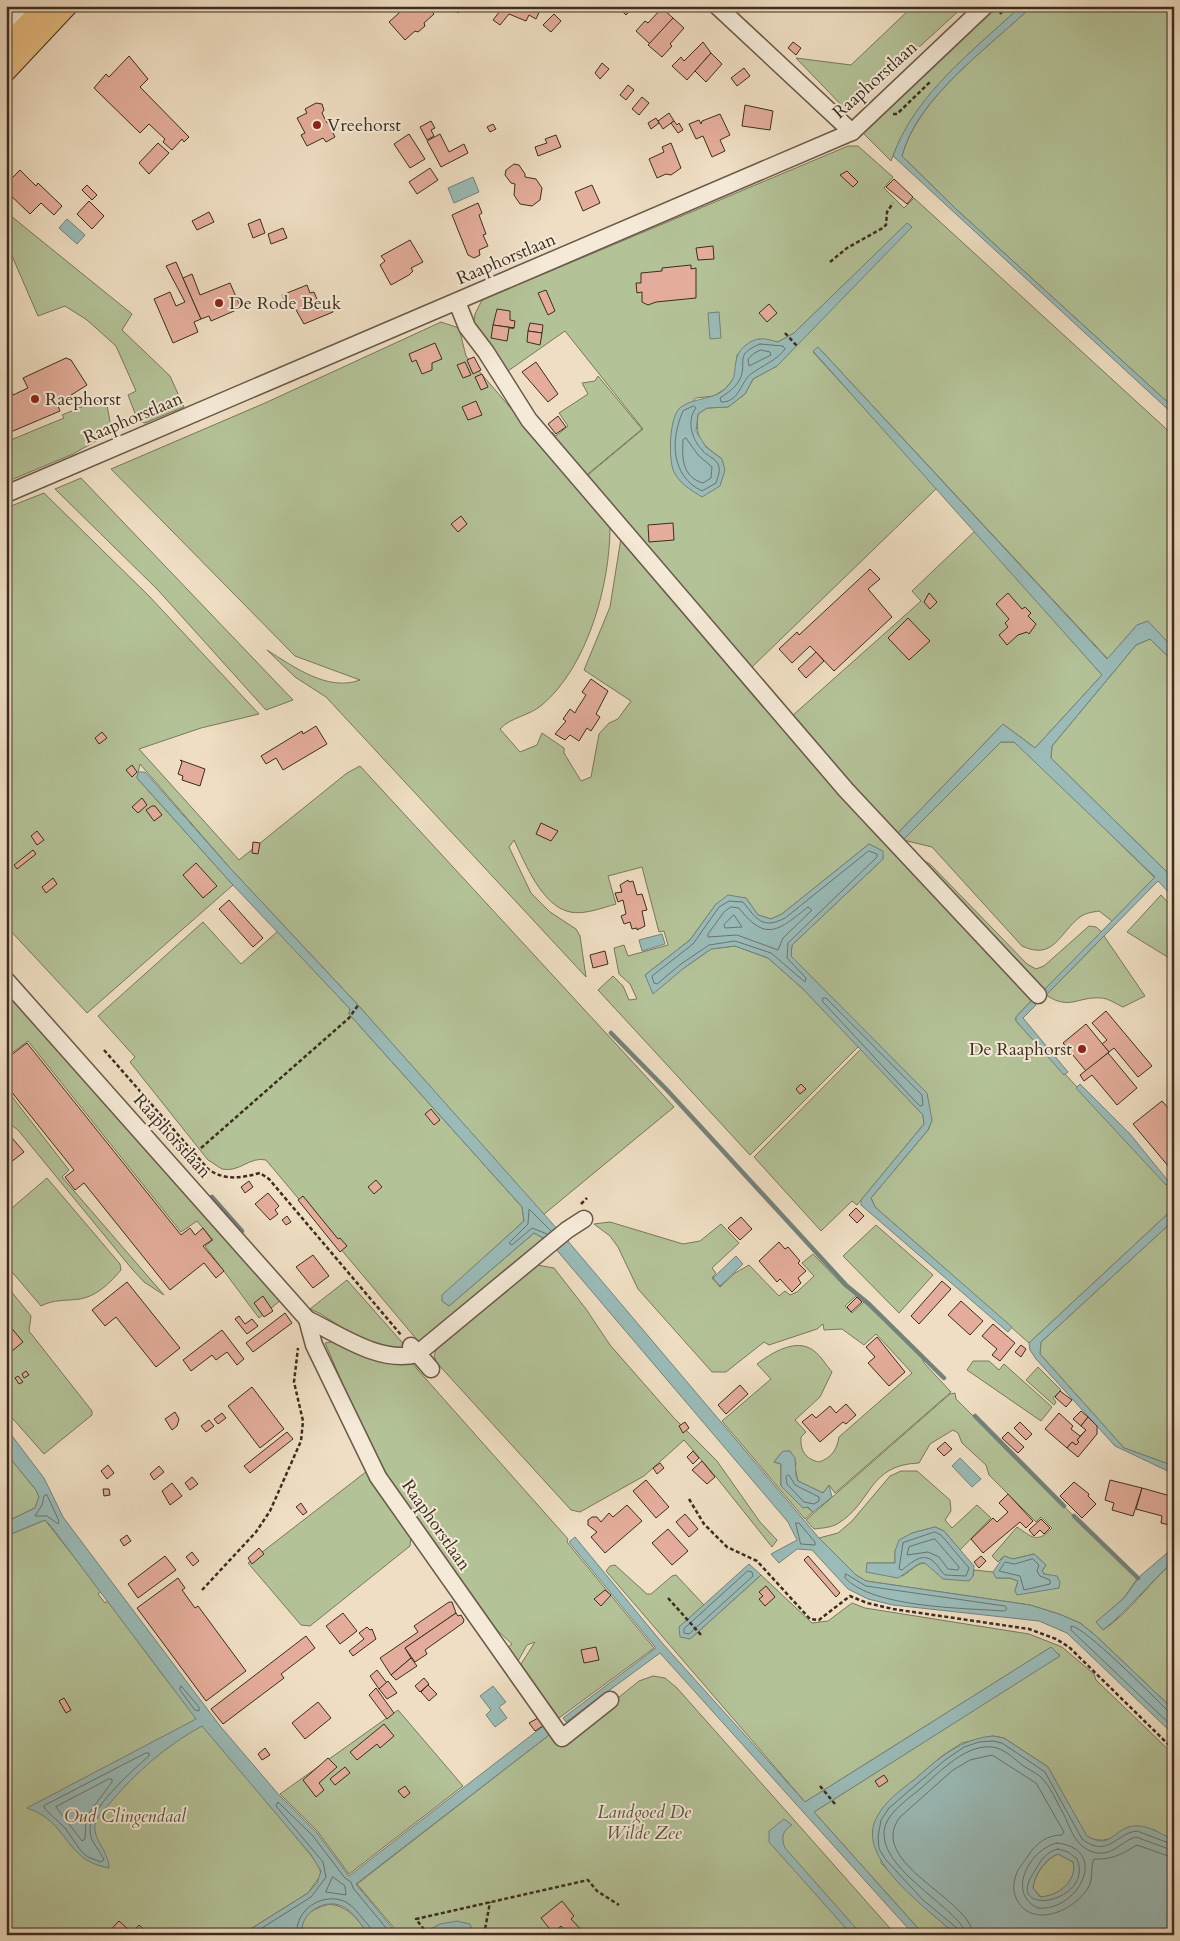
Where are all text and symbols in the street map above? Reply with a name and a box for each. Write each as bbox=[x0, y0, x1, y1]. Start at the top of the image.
street label: Raaphorstlaan bbox=[827, 35, 923, 125]
place label: Vreehorst bbox=[327, 113, 401, 138]
marker: Vreehorst bbox=[311, 119, 323, 131]
street label: Raaphorstlaan bbox=[452, 227, 560, 291]
place label: De Rode Beuk bbox=[229, 291, 342, 316]
marker: De Rode Beuk bbox=[213, 297, 225, 309]
street label: Raaphorstlaan bbox=[79, 386, 187, 450]
place label: Raephorst bbox=[45, 387, 121, 412]
marker: Raephorst bbox=[29, 393, 41, 405]
place label: De Raaphorst bbox=[969, 1037, 1072, 1062]
marker: De Raaphorst bbox=[1076, 1043, 1088, 1055]
street label: Raaphorstlaan bbox=[127, 1088, 217, 1184]
street label: Raaphorstlaan bbox=[395, 1474, 477, 1576]
park label: Landgoed De Wilde Zee bbox=[597, 1800, 692, 1846]
park label: Oud Clingendaal bbox=[64, 1804, 187, 1829]

